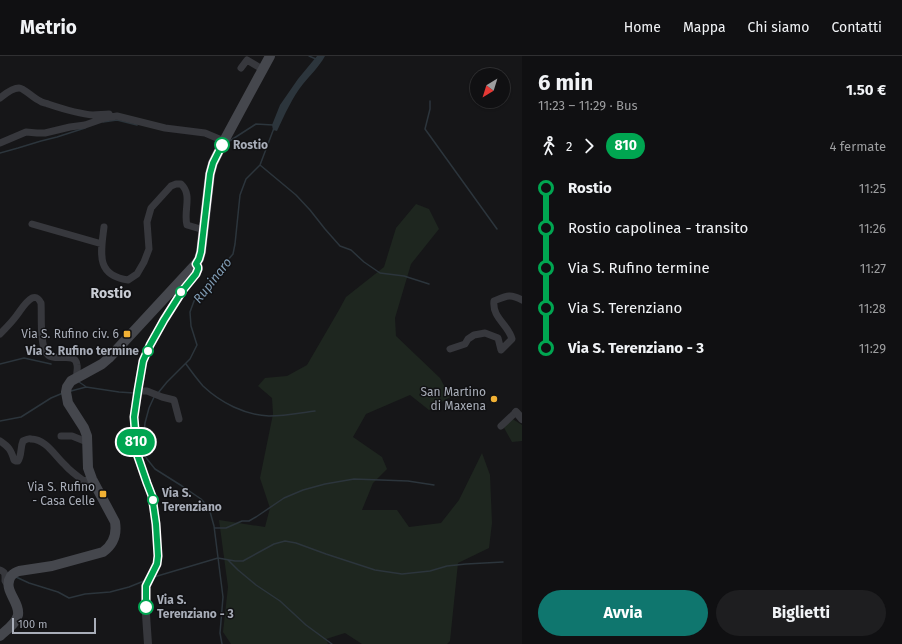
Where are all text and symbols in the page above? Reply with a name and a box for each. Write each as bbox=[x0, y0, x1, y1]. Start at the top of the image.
text: Metrio bbox=[20, 16, 77, 39]
text: Home bbox=[624, 19, 661, 36]
text: Mappa bbox=[683, 19, 726, 36]
text: Chi siamo bbox=[748, 19, 809, 36]
text: Contatti bbox=[831, 19, 882, 36]
north arrow bbox=[470, 68, 510, 108]
map controls bbox=[470, 68, 510, 108]
text: 6 min bbox=[538, 69, 593, 96]
text: 1.50 € bbox=[846, 81, 886, 99]
text: 11:23 – 11:29 · Bus bbox=[538, 98, 638, 113]
icon: walk bbox=[538, 135, 560, 157]
icon: forward bbox=[578, 135, 600, 157]
marker: Rostio bbox=[214, 137, 230, 153]
text: 810 bbox=[614, 137, 637, 154]
place label: Rostio bbox=[233, 138, 268, 152]
text: 2 bbox=[566, 139, 572, 154]
text: 4 fermate bbox=[830, 139, 886, 154]
text: Rostio bbox=[568, 179, 612, 197]
text: 11:25 bbox=[859, 181, 886, 196]
text: Rostio capolinea - transito bbox=[568, 219, 748, 237]
text: 11:26 bbox=[858, 221, 886, 236]
water label: Rupinaro bbox=[190, 255, 235, 306]
text: Via S. Rufino termine bbox=[568, 259, 710, 277]
text: 11:27 bbox=[860, 261, 886, 276]
district label: Rostio bbox=[91, 285, 131, 302]
unlabelled marker bbox=[175, 286, 187, 298]
text: Via S. Terenziano bbox=[568, 299, 682, 317]
text: 11:28 bbox=[858, 301, 886, 316]
place label: Via S. Rufino civ. 6 bbox=[21, 327, 119, 341]
marker: Via S. Rufino civ. 6 bbox=[122, 329, 132, 339]
text: Via S. Terenziano - 3 bbox=[568, 339, 704, 357]
text: 11:29 bbox=[859, 341, 886, 356]
place label: Via S. Rufino termine bbox=[25, 344, 139, 358]
marker: Via S. Rufino termine bbox=[142, 345, 154, 357]
place label: San Martino di Maxena bbox=[420, 385, 486, 413]
marker: San Martino di Maxena bbox=[489, 394, 499, 404]
line badge: 810 bbox=[113, 429, 159, 455]
text: 810 bbox=[125, 433, 147, 450]
place label: Via S. Rufino - Casa Celle bbox=[27, 480, 95, 508]
place label: Via S. Terenziano bbox=[161, 486, 222, 514]
marker: Via S. Rufino - Casa Celle bbox=[98, 489, 108, 499]
marker: Via S. Terenziano bbox=[147, 494, 159, 506]
button: Avvia bbox=[538, 590, 708, 636]
button: Biglietti bbox=[716, 590, 886, 636]
place label: Via S. Terenziano - 3 bbox=[156, 593, 234, 621]
marker: Via S. Terenziano - 3 bbox=[138, 599, 154, 615]
scale bar bbox=[12, 616, 96, 635]
text: 100 m bbox=[18, 618, 47, 631]

